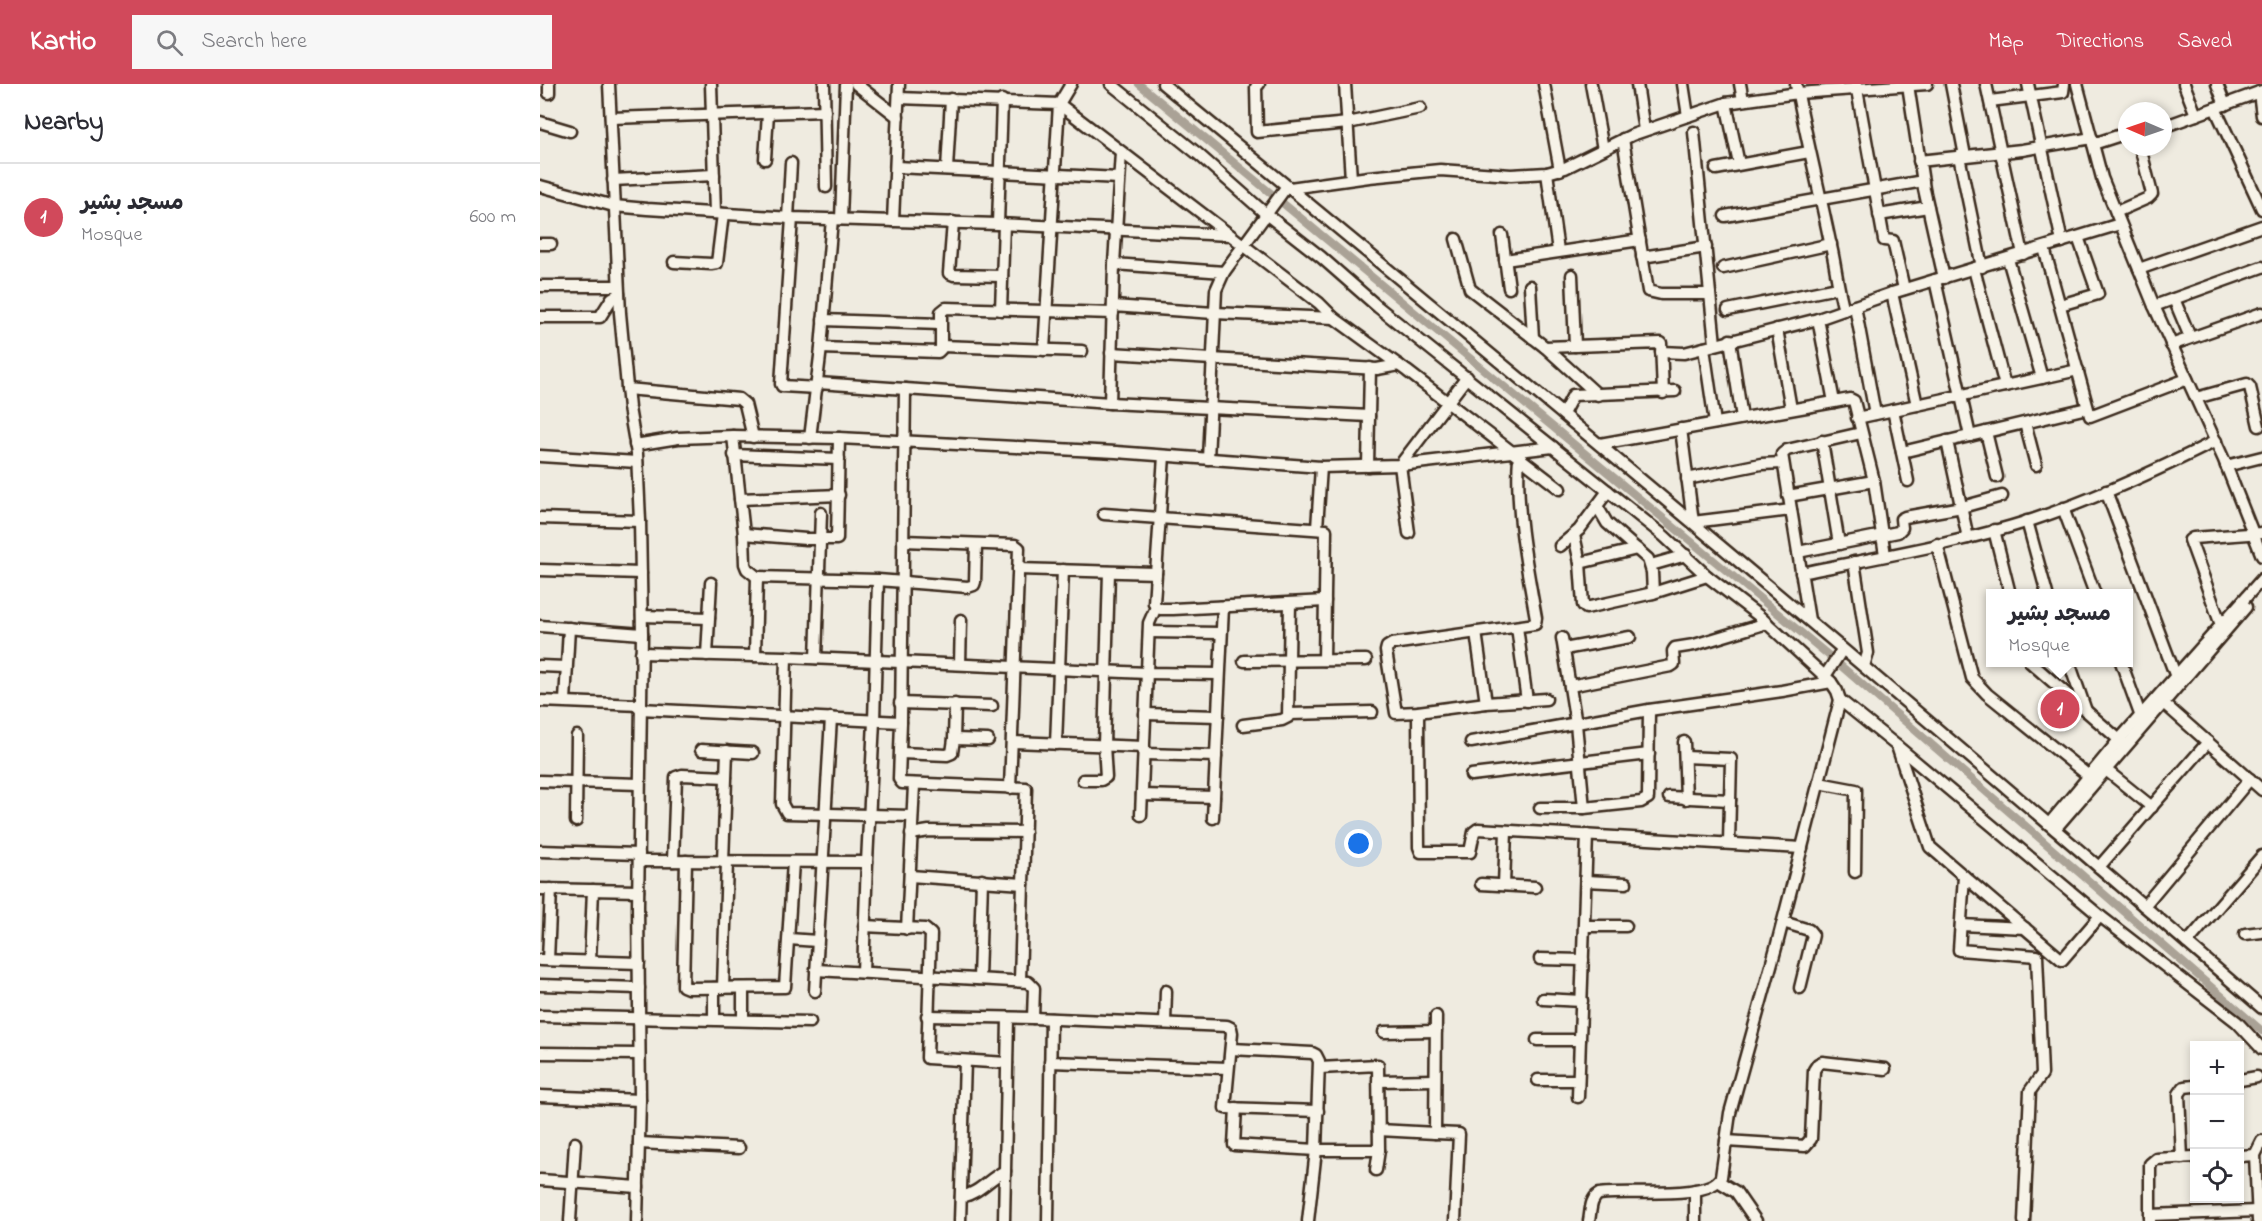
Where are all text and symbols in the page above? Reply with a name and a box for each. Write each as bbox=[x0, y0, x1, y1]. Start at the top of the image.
search box bbox=[132, 15, 552, 69]
text: Kartio bbox=[30, 22, 96, 63]
icon: search bbox=[153, 26, 186, 59]
text: Search here bbox=[201, 26, 307, 58]
text: Map bbox=[1988, 27, 2024, 57]
text: Directions bbox=[2057, 27, 2144, 57]
text: Saved bbox=[2177, 27, 2232, 57]
north arrow bbox=[2118, 102, 2172, 156]
text: Nearby bbox=[24, 104, 103, 142]
text: مسجد بشیر bbox=[81, 188, 184, 220]
text: 1 bbox=[40, 203, 47, 232]
text: 600 m bbox=[469, 203, 516, 232]
text: Mosque bbox=[81, 221, 142, 250]
popup bbox=[1986, 589, 2133, 667]
text: مسجد بشیر bbox=[2008, 599, 2111, 631]
text: Mosque bbox=[2008, 632, 2070, 661]
pin: 1 bbox=[2040, 686, 2080, 732]
your location bbox=[1344, 829, 1373, 858]
map controls bbox=[2190, 1041, 2244, 1203]
button: + bbox=[2190, 1041, 2244, 1095]
button: − bbox=[2190, 1095, 2244, 1149]
button: locate bbox=[2190, 1149, 2244, 1203]

